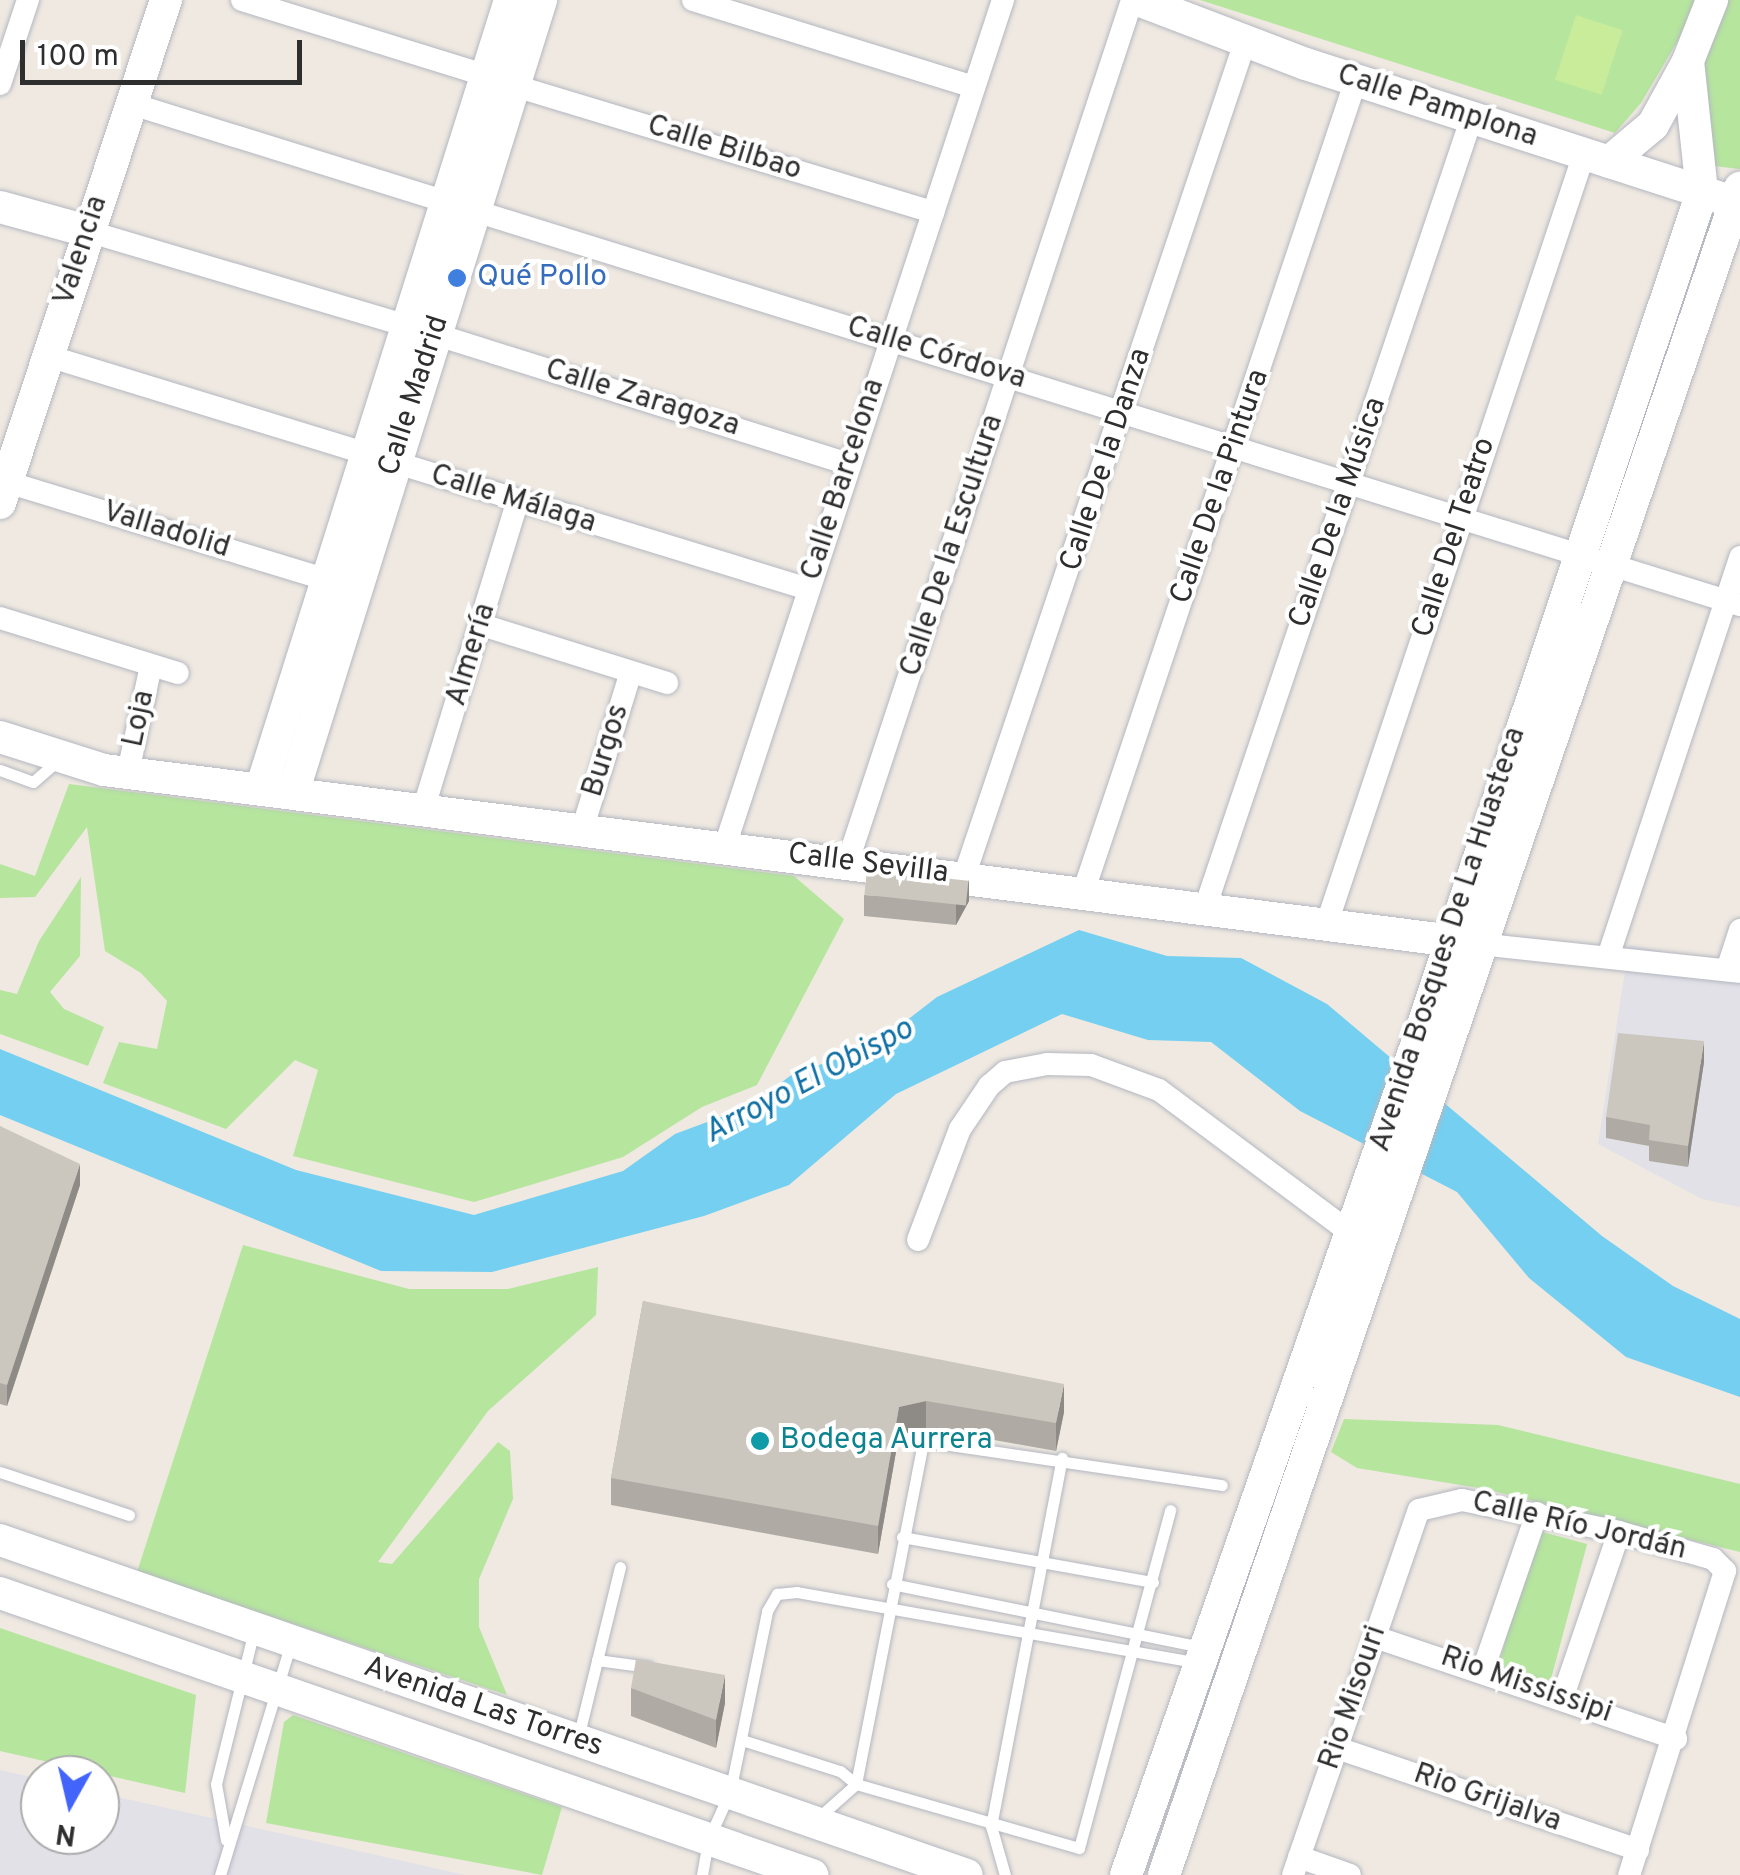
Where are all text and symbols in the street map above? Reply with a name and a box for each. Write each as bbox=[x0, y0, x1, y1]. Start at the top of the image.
scale bar bbox=[25, 20, 308, 82]
text: 100 m bbox=[37, 39, 119, 76]
street label: Calle Pamplona bbox=[1332, 58, 1542, 156]
street label: Calle Bilbao bbox=[642, 108, 806, 190]
street label: Valencia bbox=[47, 192, 117, 310]
place label: Qué Pollo bbox=[477, 260, 607, 296]
marker: Qué Pollo bbox=[446, 267, 468, 289]
street label: Calle Córdova bbox=[842, 310, 1030, 398]
street label: Calle Madrid bbox=[372, 311, 458, 481]
street label: Calle De la Danza bbox=[1054, 344, 1160, 576]
street label: Calle Zaragoza bbox=[541, 352, 743, 446]
street label: Calle De la Pintura bbox=[1164, 365, 1278, 609]
street label: Calle Barcelona bbox=[794, 375, 894, 585]
street label: Calle De la Música bbox=[1283, 393, 1395, 633]
street label: Calle De la Escultura bbox=[894, 410, 1012, 682]
street label: Calle Del Teatro bbox=[1406, 433, 1504, 643]
street label: Calle Málaga bbox=[426, 458, 600, 542]
street label: Valladolid bbox=[98, 495, 234, 567]
street label: Almería bbox=[439, 599, 505, 711]
street label: Loja bbox=[116, 687, 164, 751]
street label: Burgos bbox=[576, 700, 638, 802]
street label: Avenida Bosques De La Huasteca bbox=[1363, 723, 1535, 1157]
street label: Calle Sevilla bbox=[786, 837, 950, 893]
water label: Arroyo El Obispo bbox=[698, 1011, 920, 1153]
place label: Bodega Aurrera bbox=[780, 1423, 994, 1459]
marker: Bodega Aurrera bbox=[749, 1430, 771, 1452]
street label: Calle Río Jordán bbox=[1468, 1485, 1690, 1569]
street label: Rio Misouri bbox=[1313, 1621, 1395, 1775]
street label: Rio Mississipi bbox=[1435, 1640, 1617, 1732]
street label: Avenida Las Torres bbox=[358, 1650, 608, 1766]
north arrow bbox=[20, 1755, 120, 1855]
street label: Rio Grijalva bbox=[1408, 1757, 1566, 1841]
text: N bbox=[54, 1814, 79, 1852]

